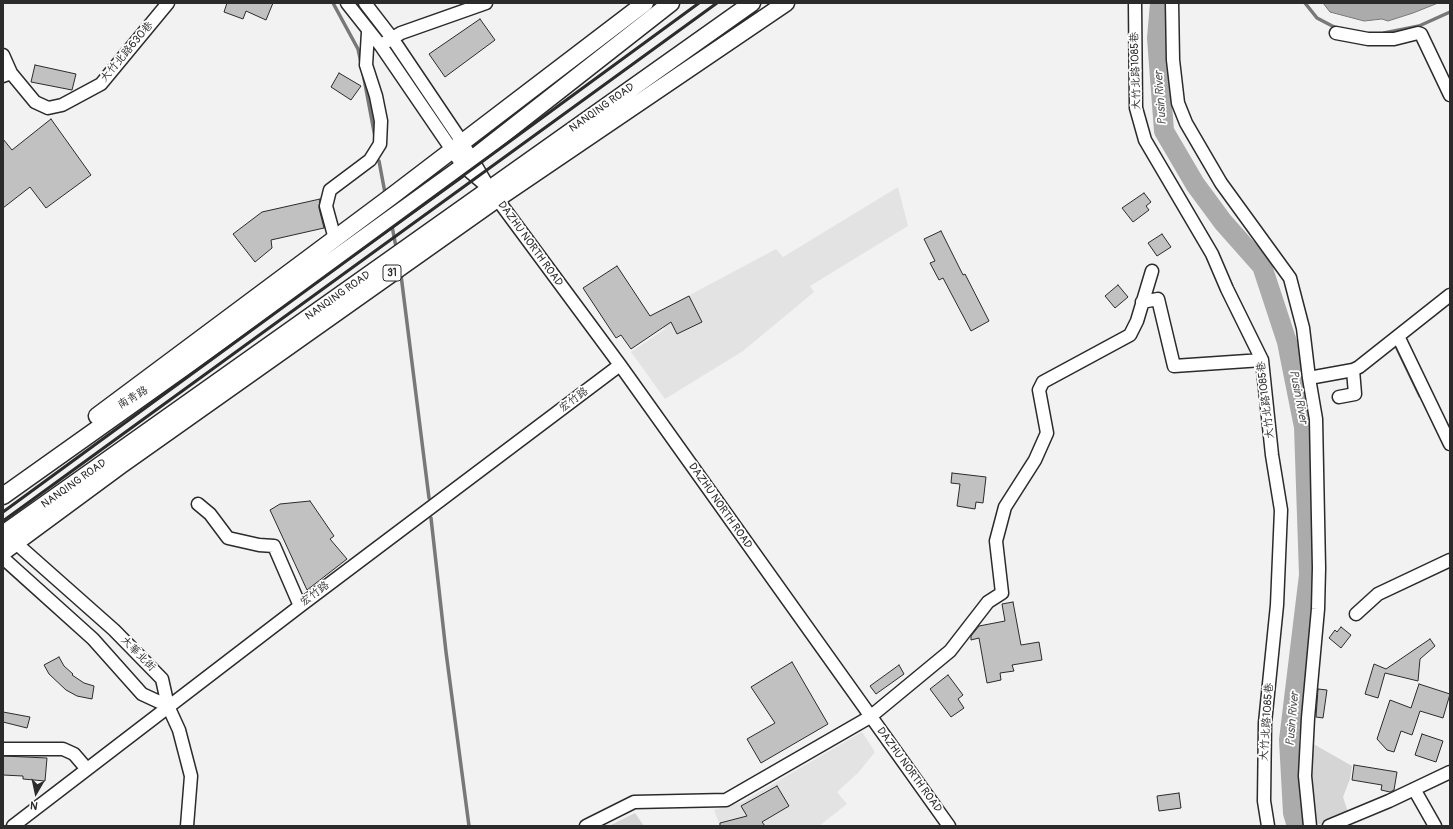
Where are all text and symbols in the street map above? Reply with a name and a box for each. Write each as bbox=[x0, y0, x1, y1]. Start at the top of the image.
street label: 大竹北路630巷 bbox=[98, 19, 156, 85]
street label: 大竹北路1085巷 bbox=[1128, 32, 1144, 110]
water label: Pusin River bbox=[1152, 70, 1170, 126]
street label: NANQING ROAD bbox=[567, 81, 637, 135]
street label: DAZHU NORTH ROAD bbox=[495, 199, 565, 289]
road number: 31 bbox=[383, 265, 401, 281]
street label: NANQING ROAD bbox=[303, 269, 373, 323]
street label: 大竹北路1085巷 bbox=[1255, 360, 1277, 440]
water label: Pusin River bbox=[1286, 369, 1310, 425]
street label: 南青路 bbox=[115, 384, 151, 412]
street label: 宏竹路 bbox=[557, 385, 591, 415]
street label: NANQING ROAD bbox=[39, 457, 109, 511]
street label: DAZHU NORTH ROAD bbox=[685, 461, 755, 551]
street label: 宏竹路 bbox=[298, 579, 332, 609]
street label: 大華北街 bbox=[118, 634, 158, 674]
street label: 大竹北路1085巷 bbox=[1258, 682, 1276, 762]
water label: Pusin River bbox=[1283, 691, 1303, 747]
street label: DAZHU NORTH ROAD bbox=[874, 725, 944, 815]
north arrow bbox=[16, 773, 56, 813]
text: N bbox=[29, 798, 39, 812]

